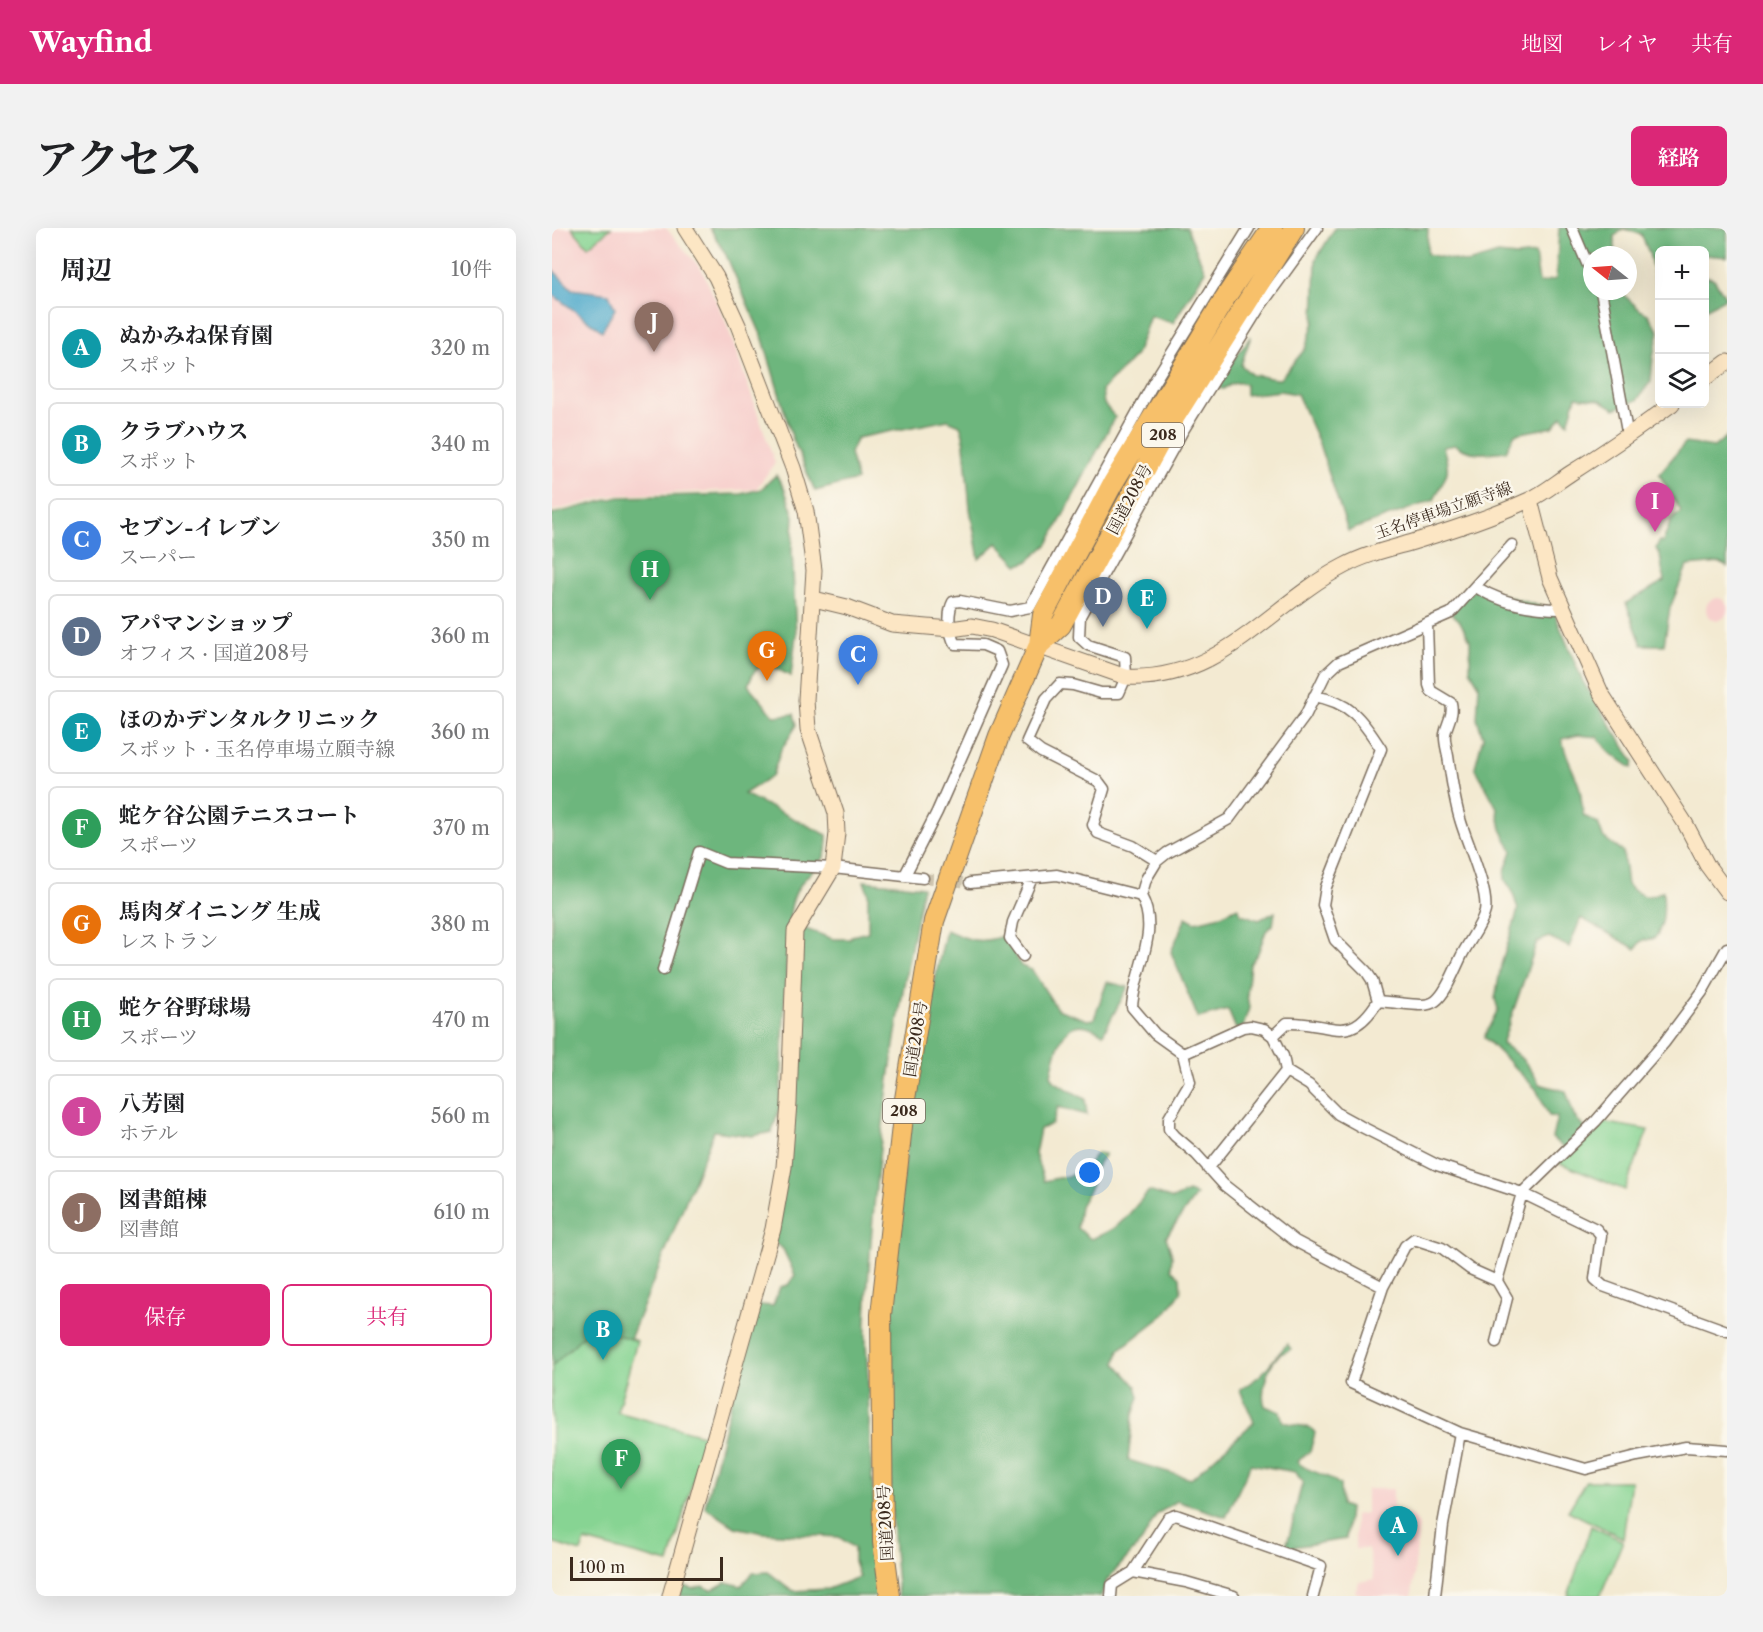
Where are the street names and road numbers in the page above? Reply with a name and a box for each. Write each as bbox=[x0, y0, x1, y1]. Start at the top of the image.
road number: 208 bbox=[1142, 423, 1184, 447]
street label: 国道208号 bbox=[1102, 460, 1156, 538]
street label: 玉名停車場立願寺線 bbox=[1372, 477, 1514, 543]
street label: 国道208号 bbox=[899, 999, 931, 1079]
road number: 208 bbox=[883, 1099, 925, 1123]
street label: 国道208号 bbox=[873, 1484, 897, 1562]

